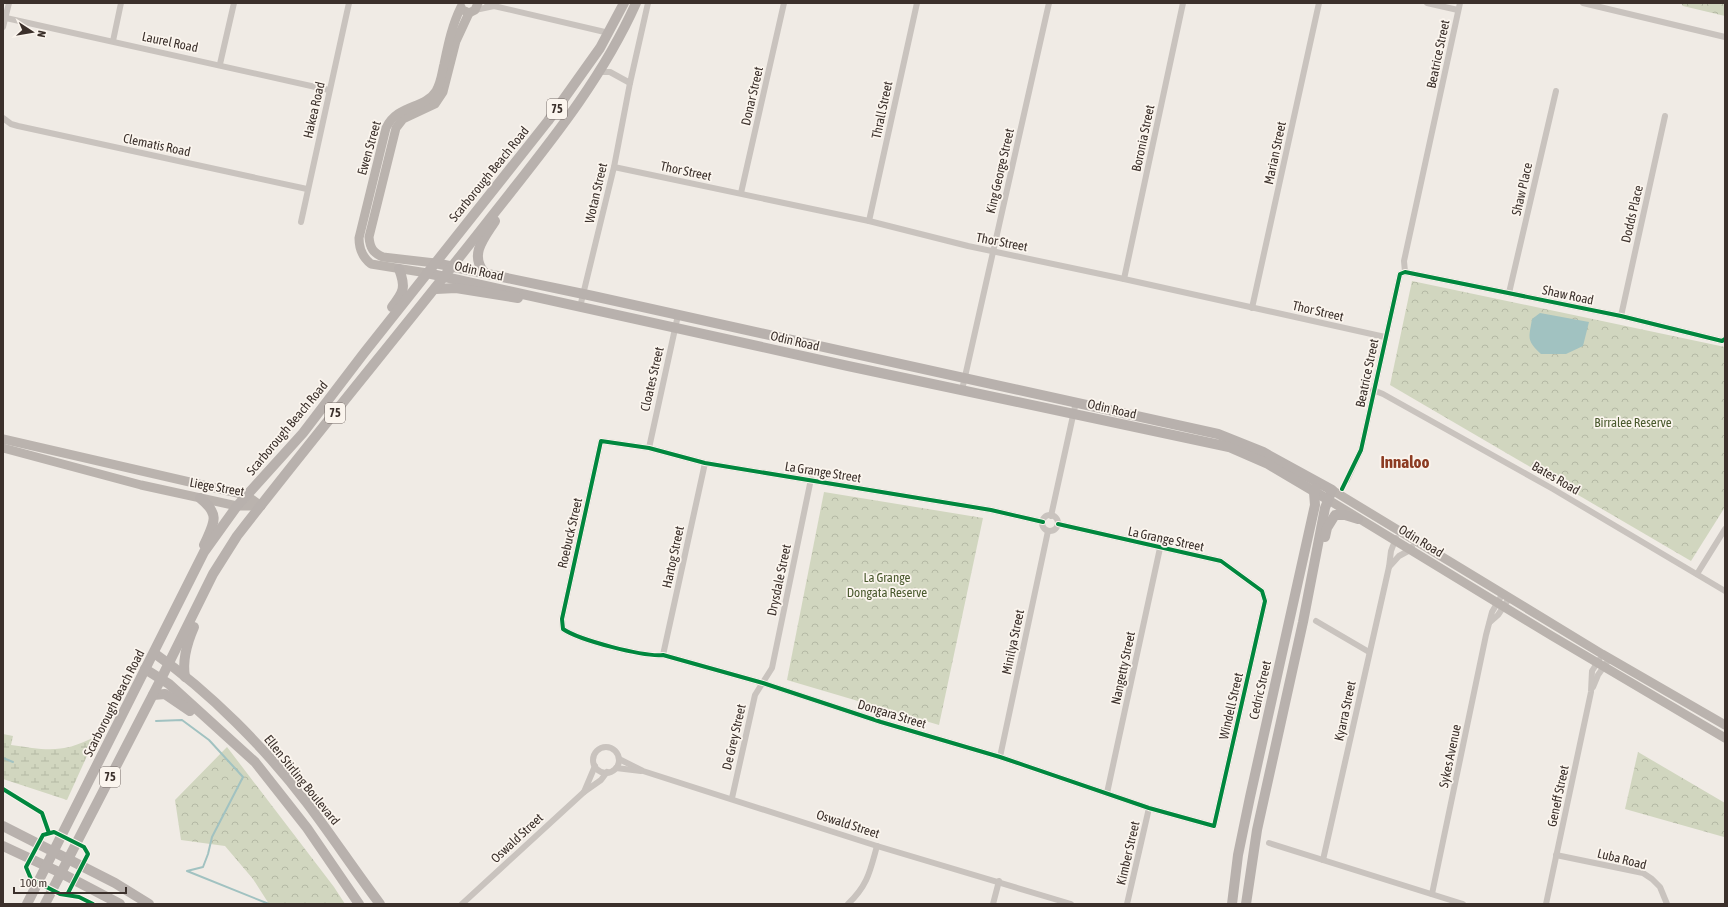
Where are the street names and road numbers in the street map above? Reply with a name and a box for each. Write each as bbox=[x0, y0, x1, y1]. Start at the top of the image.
street label: Beatrice Street bbox=[1423, 18, 1453, 90]
street label: Laurel Road bbox=[140, 29, 200, 55]
street label: Donar Street bbox=[738, 65, 766, 127]
street label: Hakea Road bbox=[300, 80, 328, 140]
street label: Thrall Street bbox=[869, 80, 895, 140]
road number: 75 bbox=[547, 99, 567, 119]
street label: Boronia Street bbox=[1129, 103, 1157, 173]
street label: Ewen Street bbox=[354, 119, 384, 177]
street label: Marian Street bbox=[1261, 120, 1289, 186]
street label: Scarborough Beach Road bbox=[446, 123, 532, 225]
street label: King George Street bbox=[983, 127, 1017, 215]
street label: Clematis Road bbox=[122, 131, 192, 159]
street label: Thor Street bbox=[659, 158, 713, 184]
street label: Wotan Street bbox=[582, 161, 610, 225]
street label: Shaw Place bbox=[1509, 161, 1535, 217]
street label: Dodds Place bbox=[1618, 184, 1646, 244]
street label: Thor Street bbox=[975, 230, 1029, 254]
street label: Odin Road bbox=[453, 258, 505, 284]
street label: Shaw Road bbox=[1541, 282, 1595, 308]
street label: Thor Street bbox=[1291, 298, 1345, 324]
street label: Odin Road bbox=[769, 328, 821, 354]
street label: Beatrice Street bbox=[1352, 337, 1382, 409]
street label: Cloates Street bbox=[637, 345, 667, 413]
street label: Scarborough Beach Road bbox=[243, 378, 331, 478]
street label: Odin Road bbox=[1086, 396, 1138, 422]
road number: 75 bbox=[325, 403, 345, 423]
street label: Bates Road bbox=[1529, 458, 1583, 498]
street label: La Grange Street bbox=[784, 459, 863, 485]
street label: Liege Street bbox=[188, 475, 246, 499]
street label: Roebuck Street bbox=[555, 496, 585, 570]
street label: Odin Road bbox=[1396, 522, 1446, 560]
street label: Hartog Street bbox=[659, 524, 687, 589]
street label: La Grange Street bbox=[1127, 524, 1206, 554]
street label: Drysdale Street bbox=[764, 543, 794, 617]
street label: Minilya Street bbox=[999, 608, 1027, 676]
street label: Nangetty Street bbox=[1108, 630, 1138, 706]
street label: Scarborough Beach Road bbox=[80, 647, 148, 759]
street label: Cedric Street bbox=[1246, 659, 1274, 721]
street label: Windell Street bbox=[1216, 671, 1246, 741]
street label: Kyarra Street bbox=[1331, 679, 1359, 742]
street label: Dongara Street bbox=[856, 696, 928, 732]
street label: De Grey Street bbox=[719, 702, 749, 771]
street label: Sykes Avenue bbox=[1436, 723, 1464, 789]
street label: Ellen Stirling Boulevard bbox=[261, 732, 343, 828]
street label: Geneff Street bbox=[1544, 764, 1572, 828]
road number: 75 bbox=[100, 767, 120, 787]
street label: Oswald Street bbox=[814, 807, 882, 841]
street label: Oswald Street bbox=[488, 810, 546, 866]
street label: Kimber Street bbox=[1113, 819, 1143, 886]
street label: Luba Road bbox=[1596, 846, 1648, 872]

